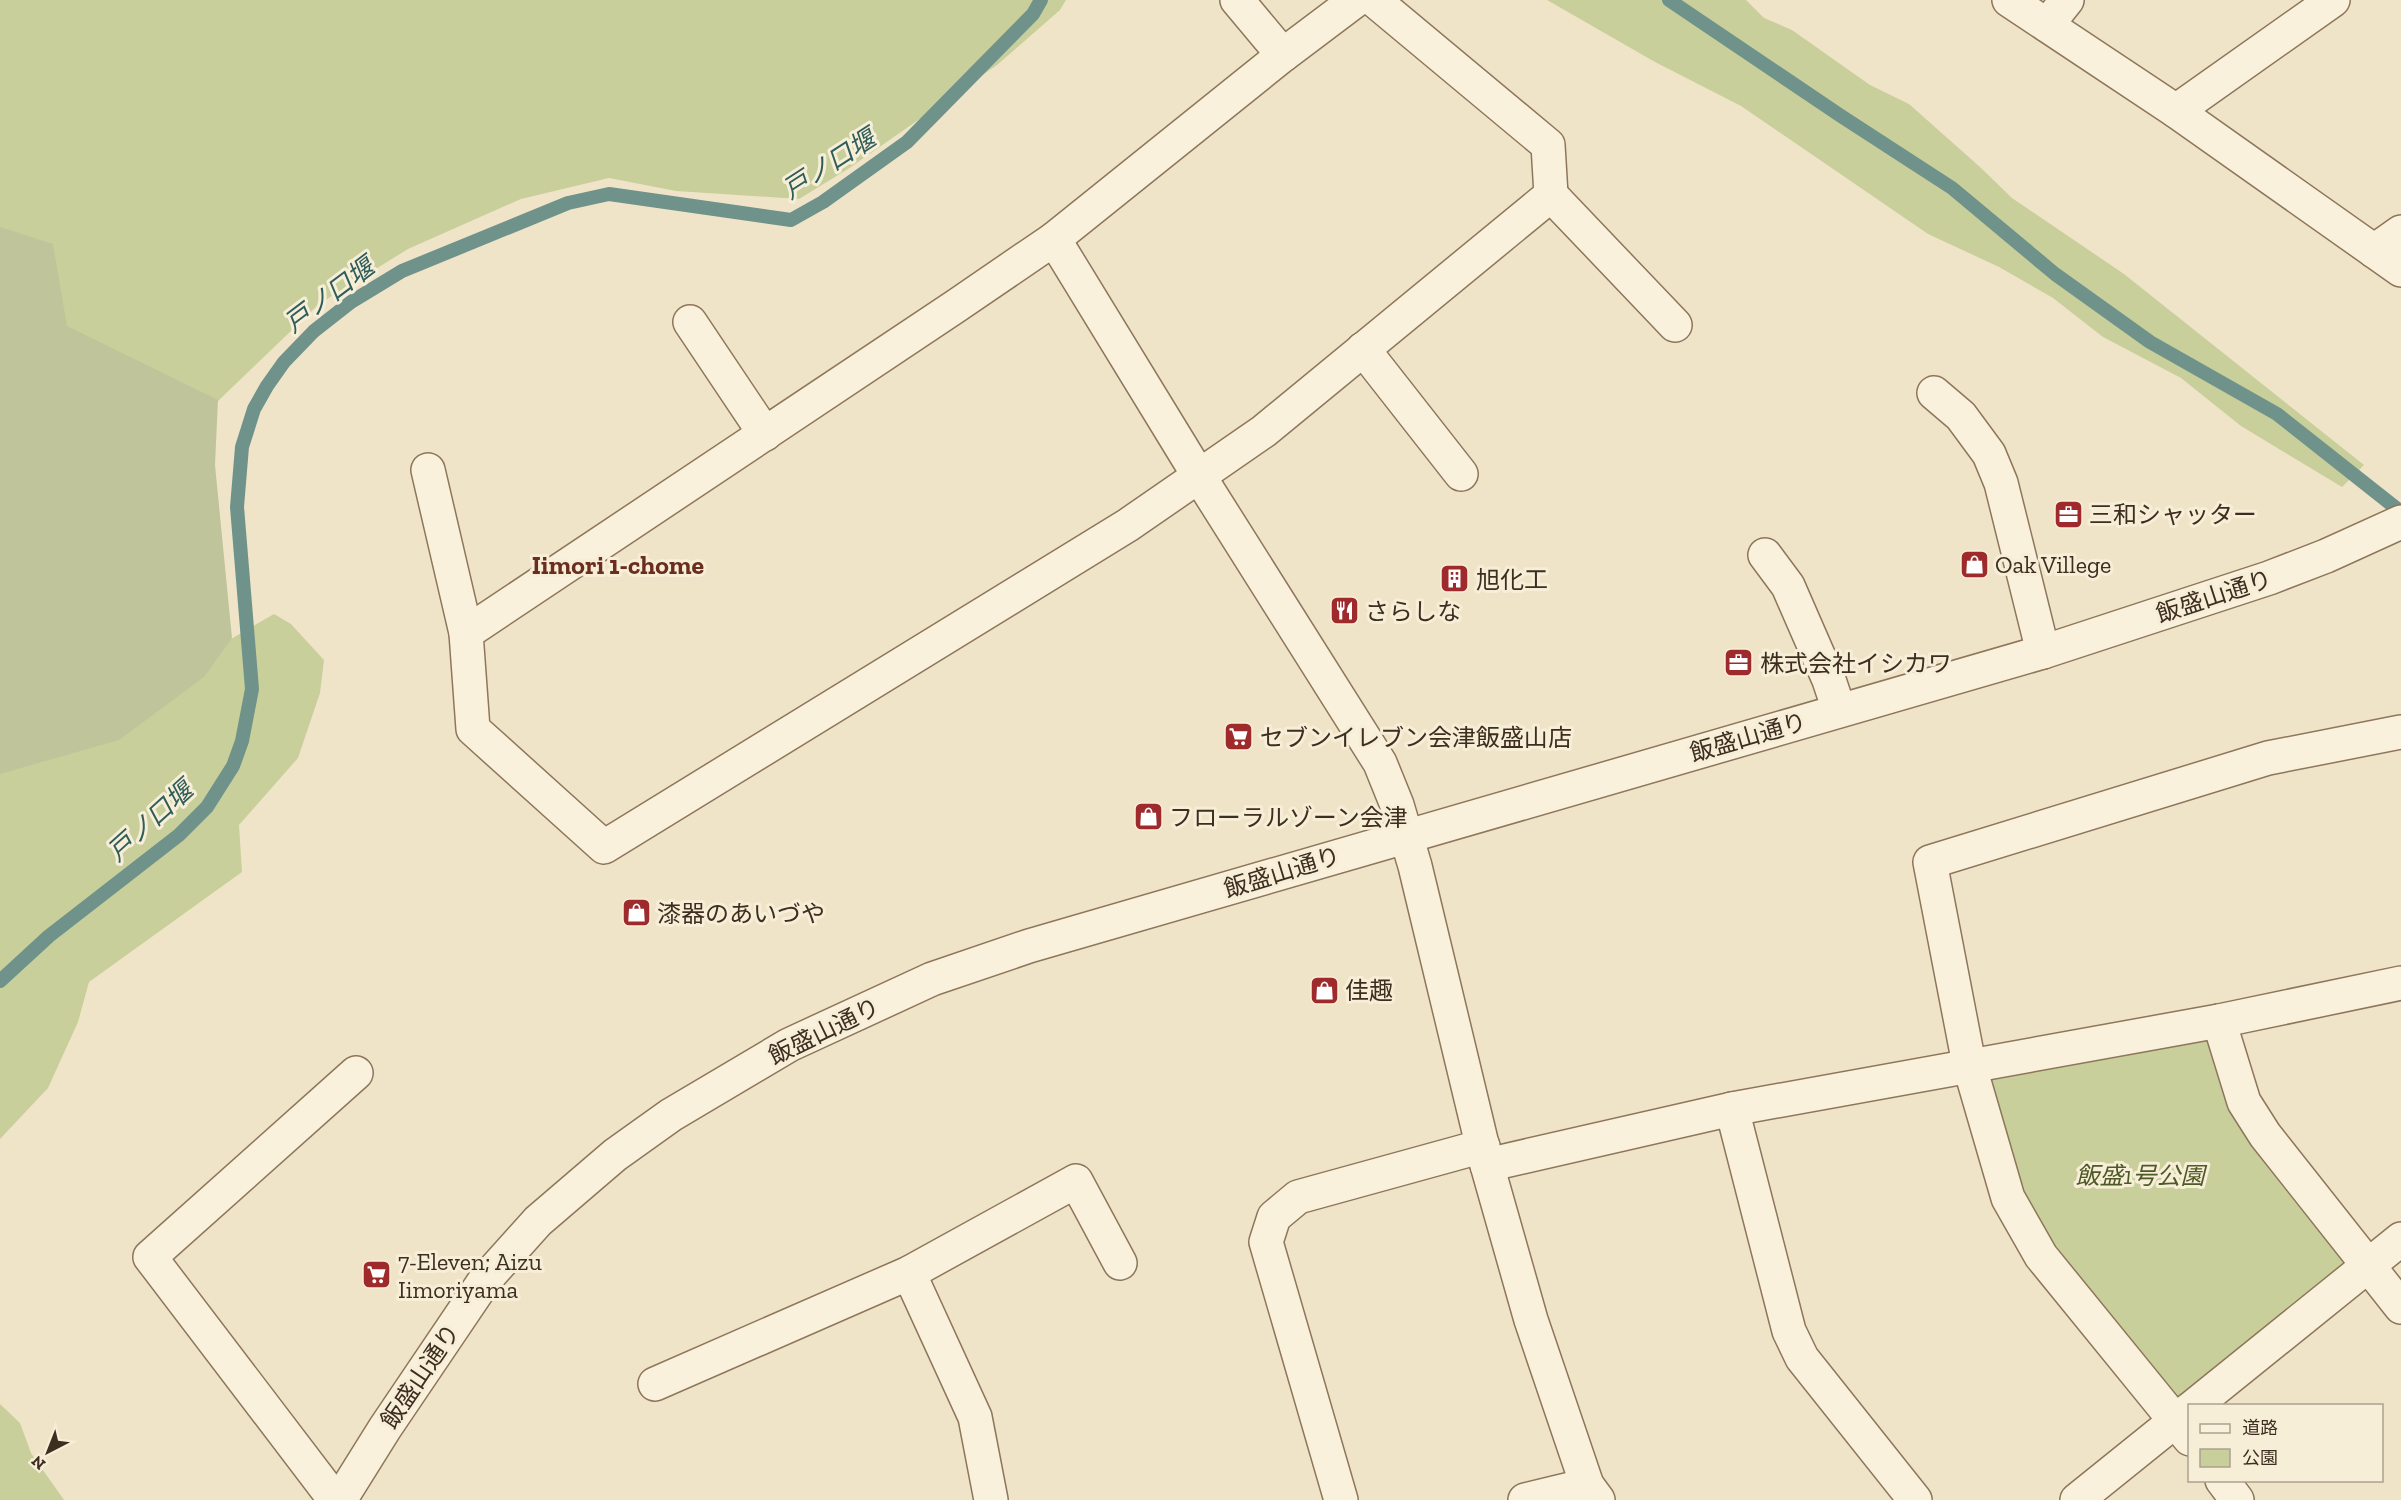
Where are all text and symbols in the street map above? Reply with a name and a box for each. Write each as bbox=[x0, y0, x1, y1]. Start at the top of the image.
water label: 戸ノ口堰 bbox=[777, 120, 885, 206]
water label: 戸ノ口堰 bbox=[278, 249, 383, 339]
office icon: 三和シャッター bbox=[2052, 498, 2084, 530]
place label: 三和シャッター bbox=[2089, 500, 2257, 529]
shop icon: Oak Villege bbox=[1958, 548, 1990, 580]
district label: Iimori 1-chome bbox=[532, 549, 705, 581]
place label: Oak Villege bbox=[1995, 550, 2111, 579]
building icon: 旭化工 bbox=[1439, 563, 1471, 595]
street label: 飯盛山通り bbox=[2152, 564, 2276, 628]
place label: 旭化工 bbox=[1476, 565, 1548, 594]
restaurant icon: さらしな bbox=[1328, 595, 1360, 627]
place label: さらしな bbox=[1365, 597, 1461, 626]
office icon: 株式会社イシカワ bbox=[1723, 647, 1755, 679]
place label: 株式会社イシカワ bbox=[1760, 649, 1952, 678]
street label: 飯盛山通り bbox=[1686, 707, 1810, 767]
supermarket icon: セブンイレブン会津飯盛山店 bbox=[1223, 721, 1255, 753]
place label: セブンイレブン会津飯盛山店 bbox=[1260, 723, 1572, 752]
water label: 戸ノ口堰 bbox=[101, 772, 202, 868]
shop icon: フローラルゾーン会津 bbox=[1132, 801, 1164, 833]
place label: フローラルゾーン会津 bbox=[1169, 803, 1408, 832]
street label: 飯盛山通り bbox=[1220, 841, 1344, 903]
shop icon: 漆器のあいづや bbox=[620, 897, 652, 929]
place label: 漆器のあいづや bbox=[657, 899, 825, 928]
shop icon: 佳趣 bbox=[1308, 974, 1340, 1006]
place label: 佳趣 bbox=[1345, 976, 1393, 1005]
street label: 飯盛山通り bbox=[764, 992, 884, 1070]
park label: 飯盛1号公園 bbox=[2076, 1161, 2207, 1190]
place label: 7-Eleven; Aizu Iimoriyama bbox=[398, 1247, 542, 1304]
supermarket icon: 7-Eleven; Aizu Iimoriyama bbox=[361, 1259, 393, 1291]
street label: 飯盛山通り bbox=[374, 1318, 466, 1434]
legend bbox=[2188, 1404, 2383, 1482]
text: 道路 bbox=[2242, 1417, 2278, 1439]
north arrow bbox=[18, 1422, 78, 1482]
text: 公園 bbox=[2242, 1447, 2278, 1469]
text: N bbox=[27, 1452, 49, 1474]

